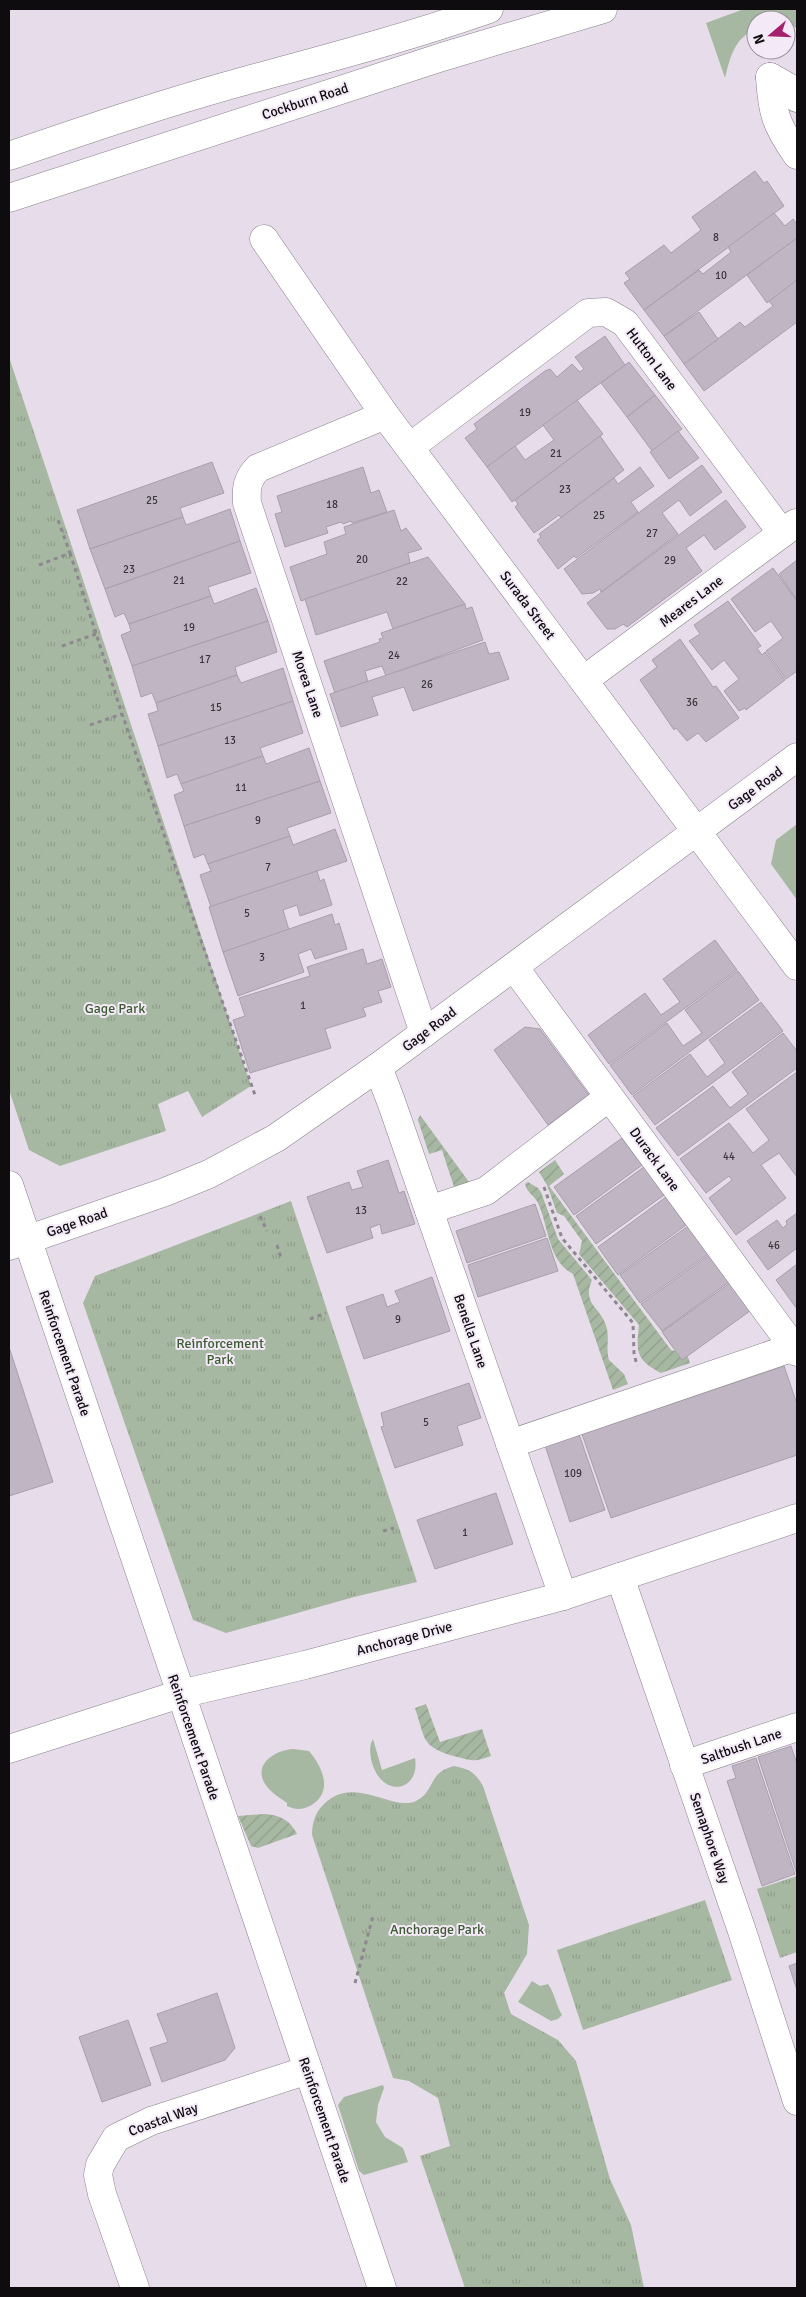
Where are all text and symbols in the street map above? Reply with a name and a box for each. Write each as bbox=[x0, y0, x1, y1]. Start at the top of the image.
north arrow bbox=[746, 10, 796, 60]
text: N bbox=[750, 32, 769, 46]
street label: Cockburn Road bbox=[260, 79, 351, 123]
house number: 8 bbox=[713, 231, 719, 244]
house number: 10 bbox=[715, 269, 727, 282]
street label: Hutton Lane bbox=[623, 325, 681, 394]
house number: 19 bbox=[519, 406, 531, 419]
house number: 21 bbox=[550, 447, 562, 460]
house number: 23 bbox=[559, 483, 571, 496]
house number: 25 bbox=[146, 494, 158, 507]
house number: 18 bbox=[326, 498, 338, 511]
house number: 25 bbox=[593, 509, 605, 522]
house number: 27 bbox=[646, 527, 658, 540]
house number: 20 bbox=[356, 553, 368, 566]
house number: 29 bbox=[664, 554, 676, 567]
house number: 23 bbox=[123, 563, 135, 576]
street label: Surada Street bbox=[496, 568, 559, 643]
street label: Meares Lane bbox=[656, 572, 727, 631]
house number: 21 bbox=[173, 574, 185, 587]
house number: 22 bbox=[396, 575, 408, 588]
house number: 19 bbox=[183, 621, 195, 634]
street label: Morea Lane bbox=[288, 649, 327, 720]
house number: 24 bbox=[388, 649, 400, 662]
house number: 17 bbox=[199, 653, 211, 666]
house number: 26 bbox=[421, 678, 433, 691]
house number: 36 bbox=[686, 696, 698, 709]
house number: 15 bbox=[210, 701, 222, 714]
house number: 13 bbox=[224, 734, 236, 747]
street label: Gage Road bbox=[725, 763, 786, 814]
house number: 11 bbox=[235, 781, 247, 794]
house number: 9 bbox=[255, 814, 261, 827]
house number: 7 bbox=[265, 861, 271, 874]
house number: 5 bbox=[244, 907, 250, 920]
house number: 3 bbox=[259, 951, 265, 964]
house number: 1 bbox=[300, 999, 306, 1012]
park label: Gage Park bbox=[85, 1000, 145, 1017]
street label: Gage Road bbox=[399, 1004, 460, 1055]
street label: Durack Lane bbox=[626, 1124, 683, 1194]
house number: 44 bbox=[723, 1150, 735, 1163]
street label: Gage Road bbox=[44, 1204, 110, 1241]
house number: 13 bbox=[355, 1204, 367, 1217]
house number: 46 bbox=[768, 1239, 780, 1252]
street label: Reinforcement Parade bbox=[35, 1288, 94, 1418]
street label: Benella Lane bbox=[450, 1292, 491, 1370]
house number: 9 bbox=[395, 1313, 401, 1326]
park label: Reinforcement Park bbox=[176, 1335, 264, 1368]
house number: 5 bbox=[423, 1416, 429, 1429]
house number: 109 bbox=[564, 1467, 582, 1480]
house number: 1 bbox=[462, 1526, 468, 1539]
street label: Anchorage Drive bbox=[354, 1618, 454, 1659]
street label: Reinforcement Parade bbox=[164, 1672, 223, 1802]
street label: Saltbush Lane bbox=[698, 1725, 784, 1768]
street label: Semaphore Way bbox=[686, 1790, 733, 1886]
park label: Anchorage Park bbox=[390, 1921, 484, 1938]
street label: Reinforcement Parade bbox=[295, 2055, 354, 2185]
street label: Coastal Way bbox=[126, 2099, 201, 2140]

